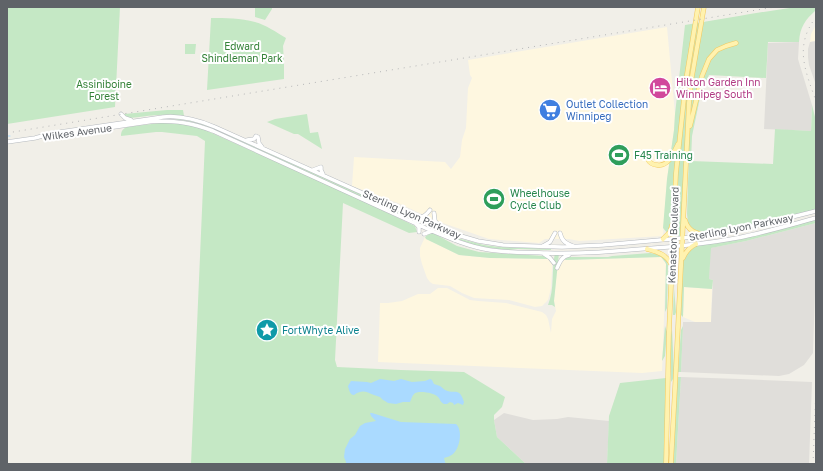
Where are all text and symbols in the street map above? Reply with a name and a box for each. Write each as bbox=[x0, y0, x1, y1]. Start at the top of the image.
park label: Edward Shindleman Park bbox=[201, 40, 283, 64]
hotel icon: Hilton Garden Inn Winnipeg South bbox=[647, 75, 673, 101]
place label: Hilton Garden Inn Winnipeg South bbox=[676, 76, 760, 100]
park label: Assiniboine Forest bbox=[76, 78, 132, 102]
supermarket icon: Outlet Collection Winnipeg bbox=[537, 97, 563, 123]
place label: Outlet Collection Winnipeg bbox=[566, 98, 648, 122]
street label: Wilkes Avenue bbox=[42, 121, 113, 143]
sports icon: F45 Training bbox=[606, 142, 632, 168]
place label: F45 Training bbox=[634, 149, 693, 161]
sports icon: Wheelhouse Cycle Club bbox=[481, 186, 507, 212]
street label: Sterling Lyon Parkway bbox=[361, 187, 463, 241]
place label: Wheelhouse Cycle Club bbox=[510, 187, 570, 211]
street label: Kenaston Boulevard bbox=[665, 187, 681, 283]
street label: Sterling Lyon Parkway bbox=[688, 211, 795, 243]
place icon: FortWhyte Alive bbox=[254, 317, 280, 343]
place label: FortWhyte Alive bbox=[282, 324, 359, 336]

